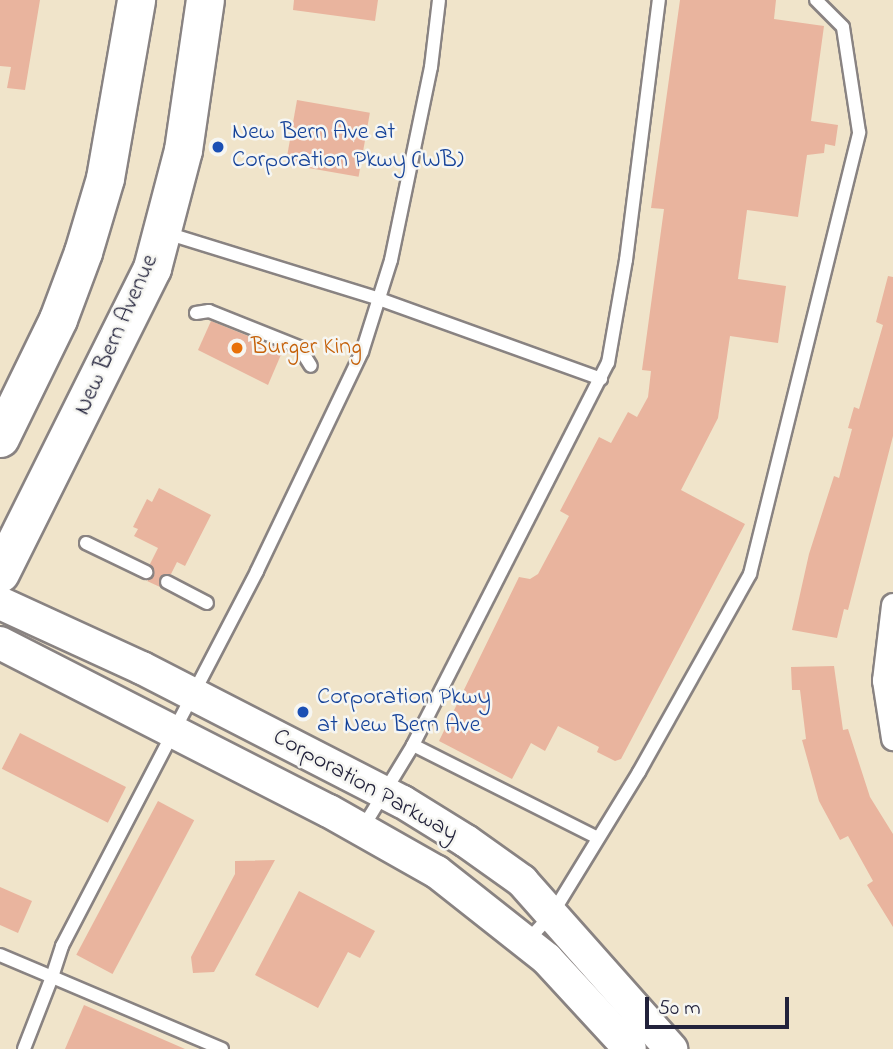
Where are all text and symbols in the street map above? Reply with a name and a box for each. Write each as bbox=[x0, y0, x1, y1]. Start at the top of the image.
place label: New Bern Ave at Corporation Pkwy (WB) bbox=[232, 119, 464, 175]
marker: New Bern Ave at Corporation Pkwy (WB) bbox=[210, 139, 226, 155]
street label: New Bern Avenue bbox=[69, 250, 165, 420]
place label: Burger King bbox=[251, 334, 362, 362]
marker: Burger King bbox=[229, 340, 245, 356]
place label: Corporation Pkwy at New Bern Ave bbox=[317, 684, 491, 740]
marker: Corporation Pkwy at New Bern Ave bbox=[295, 704, 311, 720]
street label: Corporation Parkway bbox=[267, 723, 463, 849]
scale bar bbox=[648, 982, 792, 1026]
text: 50 m bbox=[658, 994, 701, 1024]

